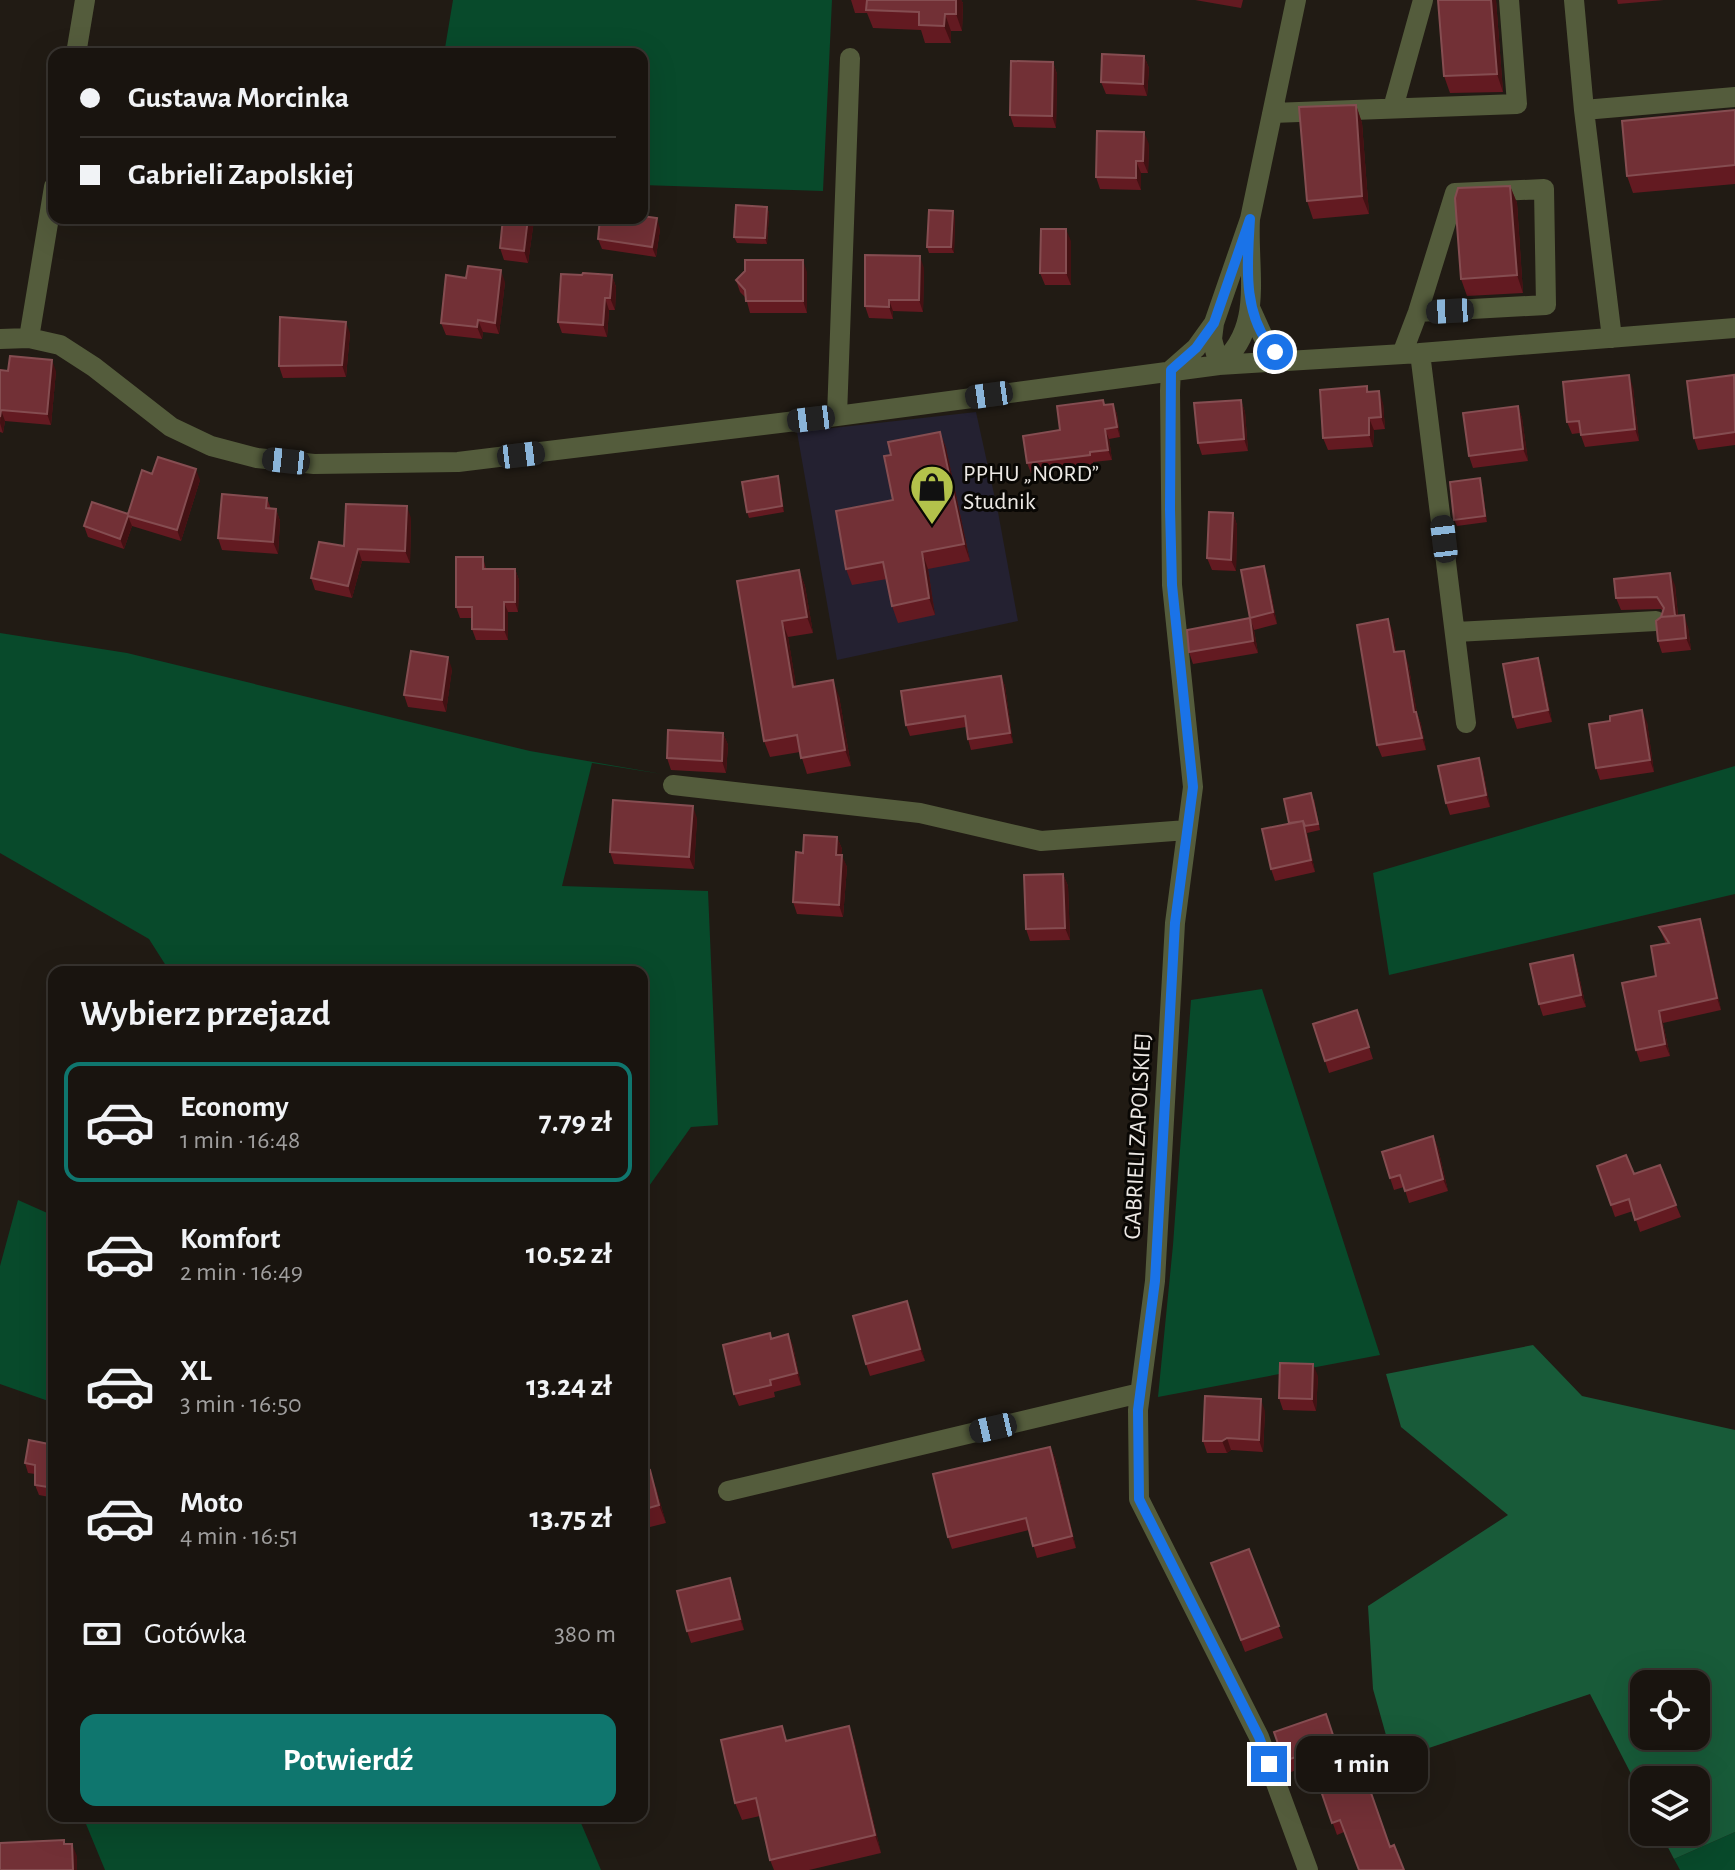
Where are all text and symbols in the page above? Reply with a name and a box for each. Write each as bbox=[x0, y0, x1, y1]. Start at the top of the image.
text: Gustawa Morcinka bbox=[128, 83, 349, 113]
text: Gabrieli Zapolskiej bbox=[128, 160, 354, 190]
car bbox=[1425, 298, 1475, 324]
route start bbox=[1257, 334, 1293, 370]
car bbox=[964, 380, 1014, 410]
car bbox=[786, 404, 836, 434]
car bbox=[496, 440, 546, 470]
car bbox=[261, 447, 311, 475]
place label: PPHU „NORD” Studnik bbox=[963, 462, 1099, 514]
shop icon: PPHU „NORD” Studnik bbox=[908, 463, 956, 526]
car bbox=[1429, 514, 1459, 564]
text: Wybierz przejazd bbox=[80, 996, 331, 1032]
street label: GABRIELI ZAPOLSKIEJ bbox=[1121, 1032, 1155, 1240]
icon: car bbox=[84, 1086, 156, 1158]
text: Economy bbox=[180, 1092, 289, 1122]
text: 7.79 zł bbox=[539, 1107, 612, 1137]
text: 1 min · 16:48 bbox=[180, 1127, 300, 1153]
icon: car bbox=[84, 1218, 156, 1290]
text: Komfort bbox=[180, 1224, 280, 1254]
text: 10.52 zł bbox=[526, 1239, 612, 1269]
text: 2 min · 16:49 bbox=[180, 1259, 303, 1285]
icon: car bbox=[84, 1350, 156, 1422]
text: XL bbox=[180, 1356, 212, 1386]
text: 13.24 zł bbox=[526, 1371, 612, 1401]
text: 3 min · 16:50 bbox=[180, 1391, 302, 1417]
car bbox=[967, 1411, 1019, 1445]
icon: car bbox=[84, 1482, 156, 1554]
text: Moto bbox=[180, 1488, 243, 1518]
text: 13.75 zł bbox=[530, 1503, 612, 1533]
text: 4 min · 16:51 bbox=[180, 1523, 299, 1549]
icon: cash bbox=[80, 1612, 124, 1656]
text: Gotówka bbox=[144, 1619, 247, 1649]
text: 380 m bbox=[554, 1621, 616, 1647]
map controls bbox=[1630, 1670, 1710, 1846]
button: locate bbox=[1630, 1670, 1710, 1750]
button: Potwierdź bbox=[80, 1714, 616, 1806]
callout: 1 min bbox=[1297, 1736, 1429, 1792]
route end bbox=[1251, 1746, 1287, 1782]
text: 1 min bbox=[1335, 1751, 1389, 1777]
button: layers bbox=[1630, 1766, 1710, 1846]

